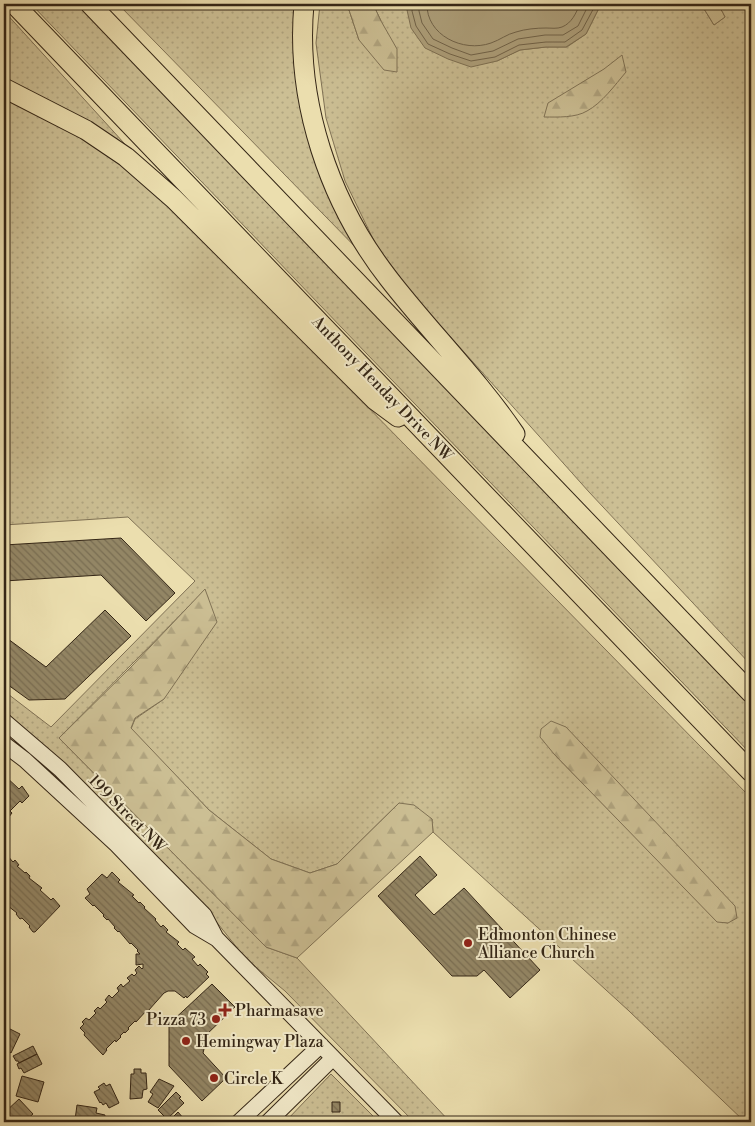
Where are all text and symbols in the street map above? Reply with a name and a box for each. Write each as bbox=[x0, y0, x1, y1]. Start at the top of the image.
street label: Anthony Henday Drive NW bbox=[307, 311, 457, 466]
street label: 199 Street NW bbox=[84, 771, 171, 857]
place label: Edmonton Chinese Alliance Church bbox=[477, 925, 617, 963]
marker: Edmonton Chinese Alliance Church bbox=[462, 937, 474, 949]
place label: Pharmasave bbox=[235, 1001, 324, 1021]
marker: Pharmasave bbox=[219, 1004, 231, 1016]
place label: Pizza 73 bbox=[146, 1010, 206, 1030]
marker: Pizza 73 bbox=[210, 1013, 222, 1025]
place label: Hemingway Plaza bbox=[196, 1032, 325, 1052]
marker: Hemingway Plaza bbox=[180, 1035, 192, 1047]
place label: Circle K bbox=[224, 1069, 284, 1089]
marker: Circle K bbox=[208, 1072, 220, 1084]

